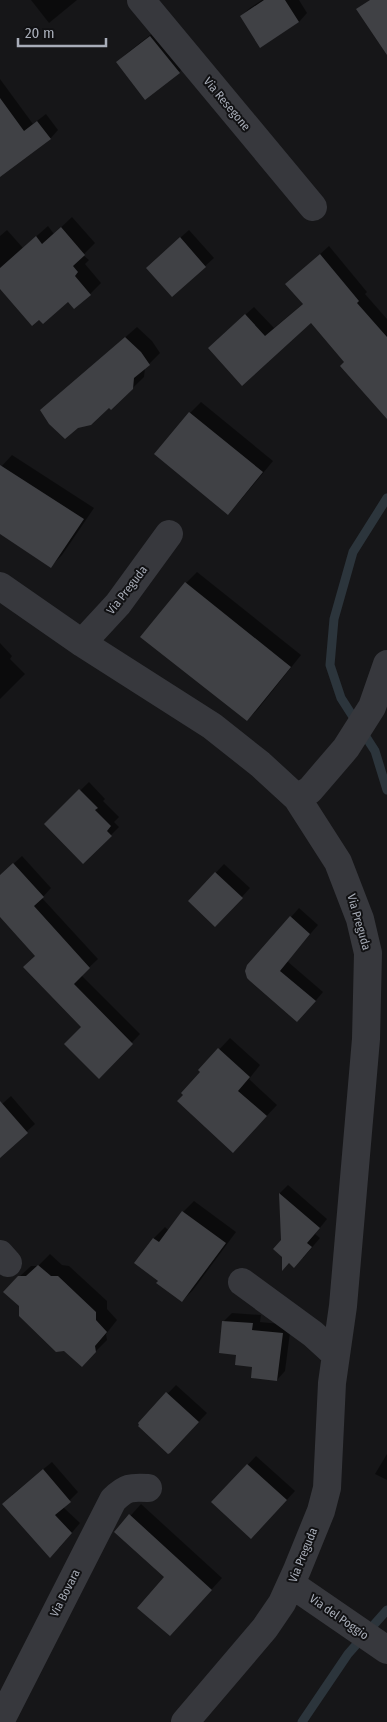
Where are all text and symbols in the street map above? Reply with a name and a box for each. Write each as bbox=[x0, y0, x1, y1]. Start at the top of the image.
scale bar bbox=[18, 15, 105, 47]
text: 20 m bbox=[25, 24, 55, 42]
street label: Via Resegone bbox=[201, 75, 253, 134]
street label: Via Preguda bbox=[104, 563, 150, 617]
street label: Via Preguda bbox=[344, 892, 374, 952]
street label: Via Preguda bbox=[286, 1525, 320, 1584]
street label: Via Bovara bbox=[47, 1567, 83, 1619]
street label: Via del Poggio bbox=[307, 1591, 371, 1643]

